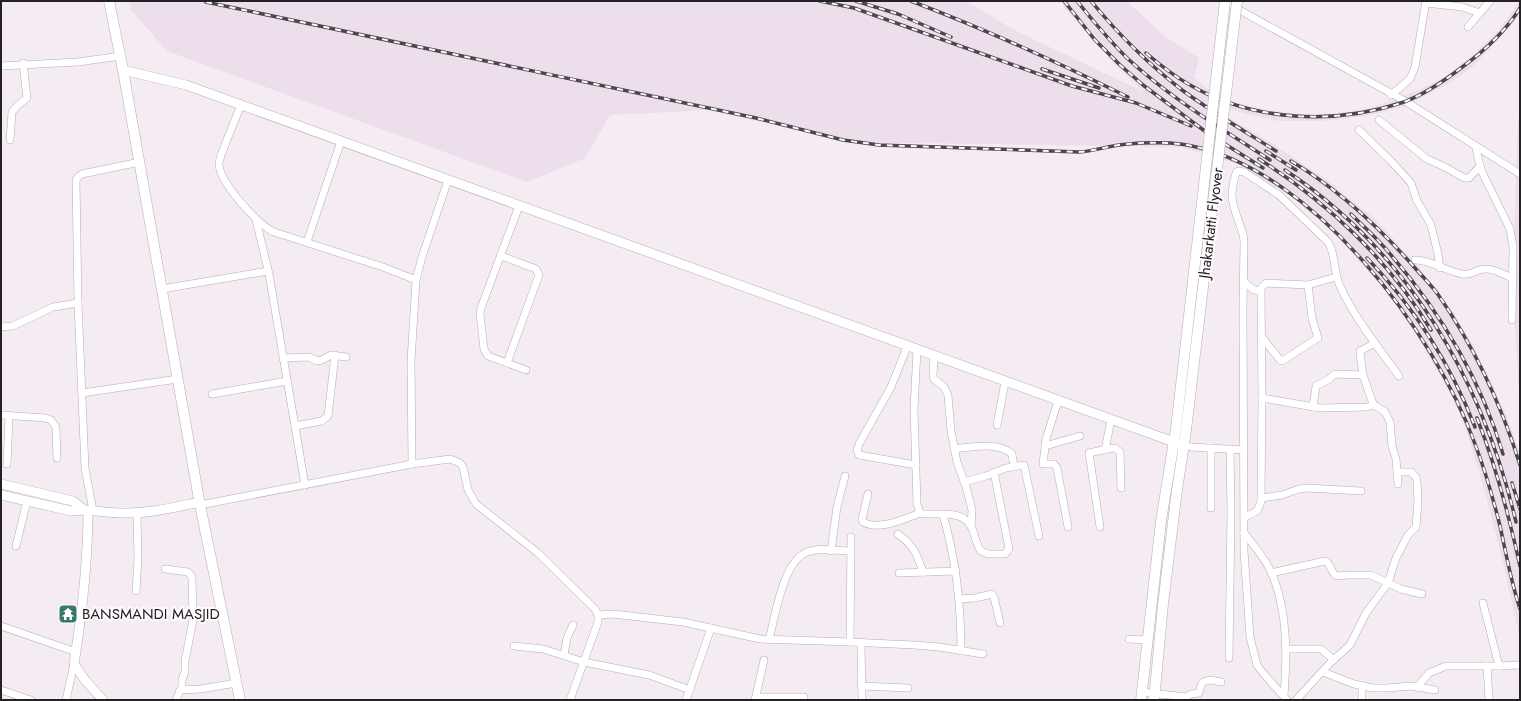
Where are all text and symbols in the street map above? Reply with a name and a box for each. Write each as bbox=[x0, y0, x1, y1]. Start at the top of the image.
street label: Jhakarkatti Flyover bbox=[1193, 165, 1229, 282]
temple icon: BANSMANDI MASJID bbox=[57, 603, 79, 625]
place label: BANSMANDI MASJID bbox=[82, 603, 220, 625]

